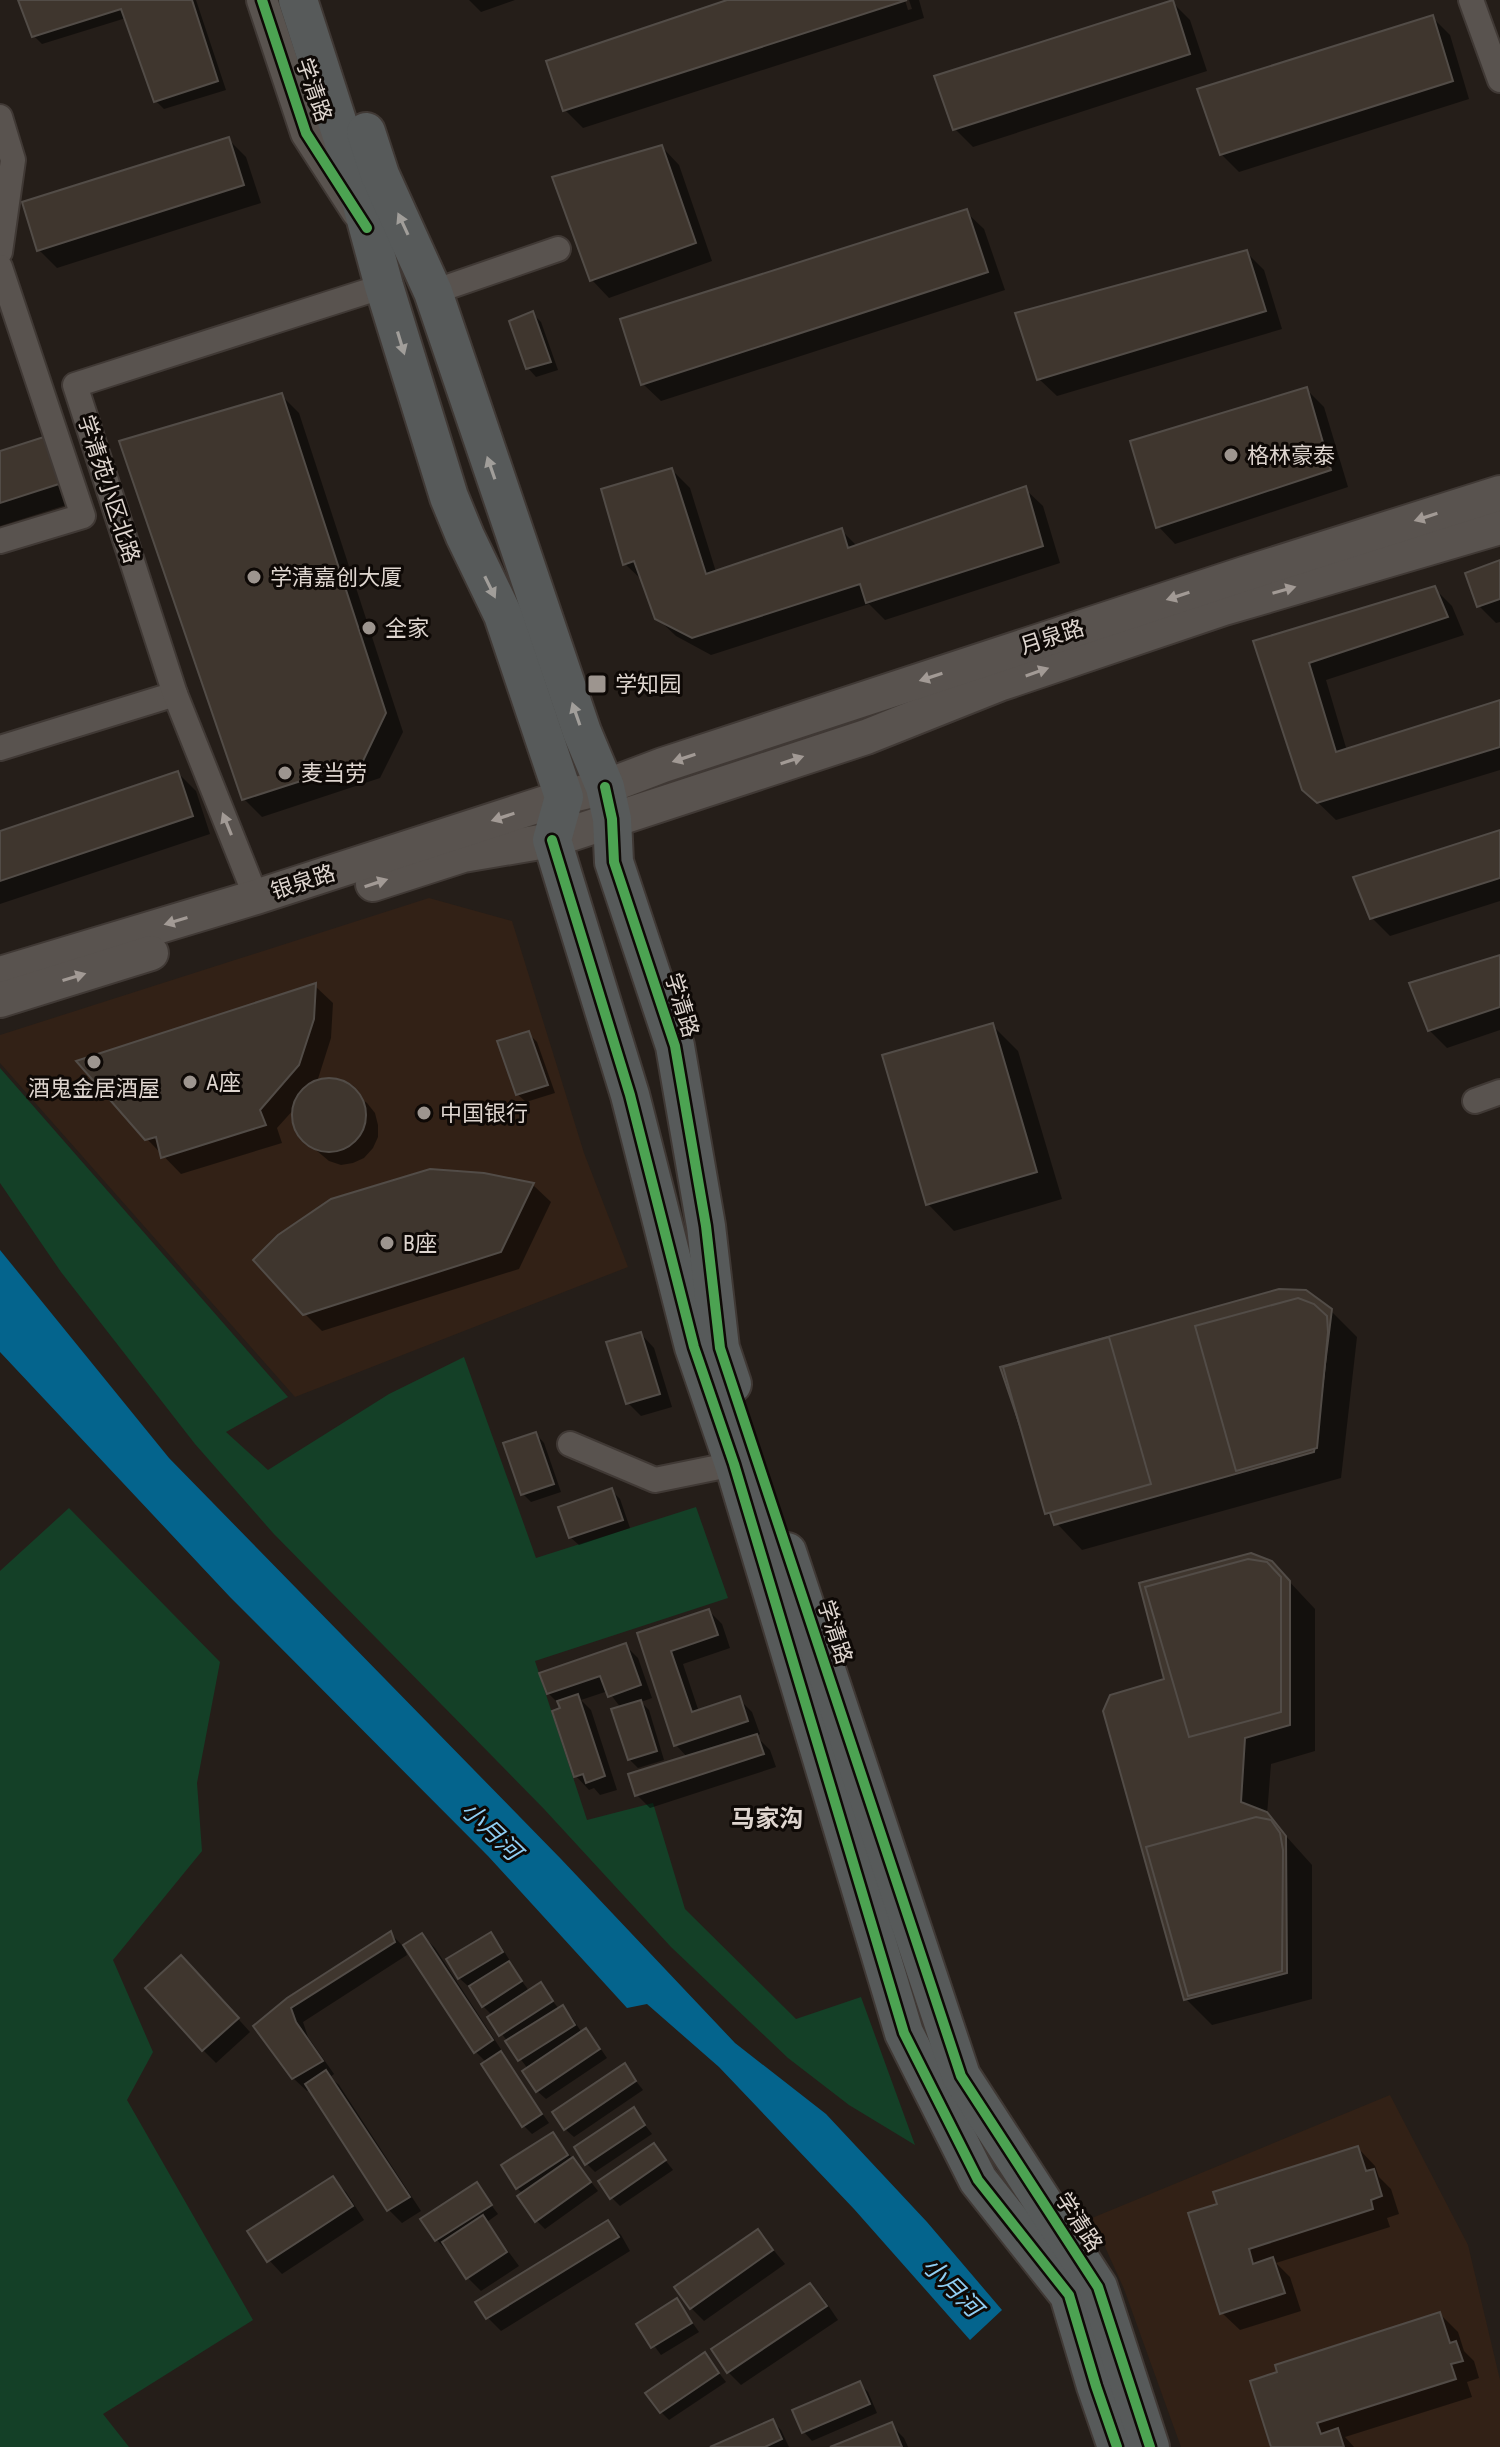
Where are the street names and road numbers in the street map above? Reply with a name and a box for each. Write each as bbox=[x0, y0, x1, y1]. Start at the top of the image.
street label: 学清路 bbox=[291, 55, 337, 125]
street label: 学清苑小区北路 bbox=[73, 412, 145, 566]
street label: 月泉路 bbox=[1017, 615, 1087, 659]
street label: 银泉路 bbox=[268, 860, 338, 904]
street label: 学清路 bbox=[660, 970, 704, 1040]
street label: 学清路 bbox=[813, 1597, 857, 1667]
street label: 学清路 bbox=[1051, 2188, 1107, 2256]

